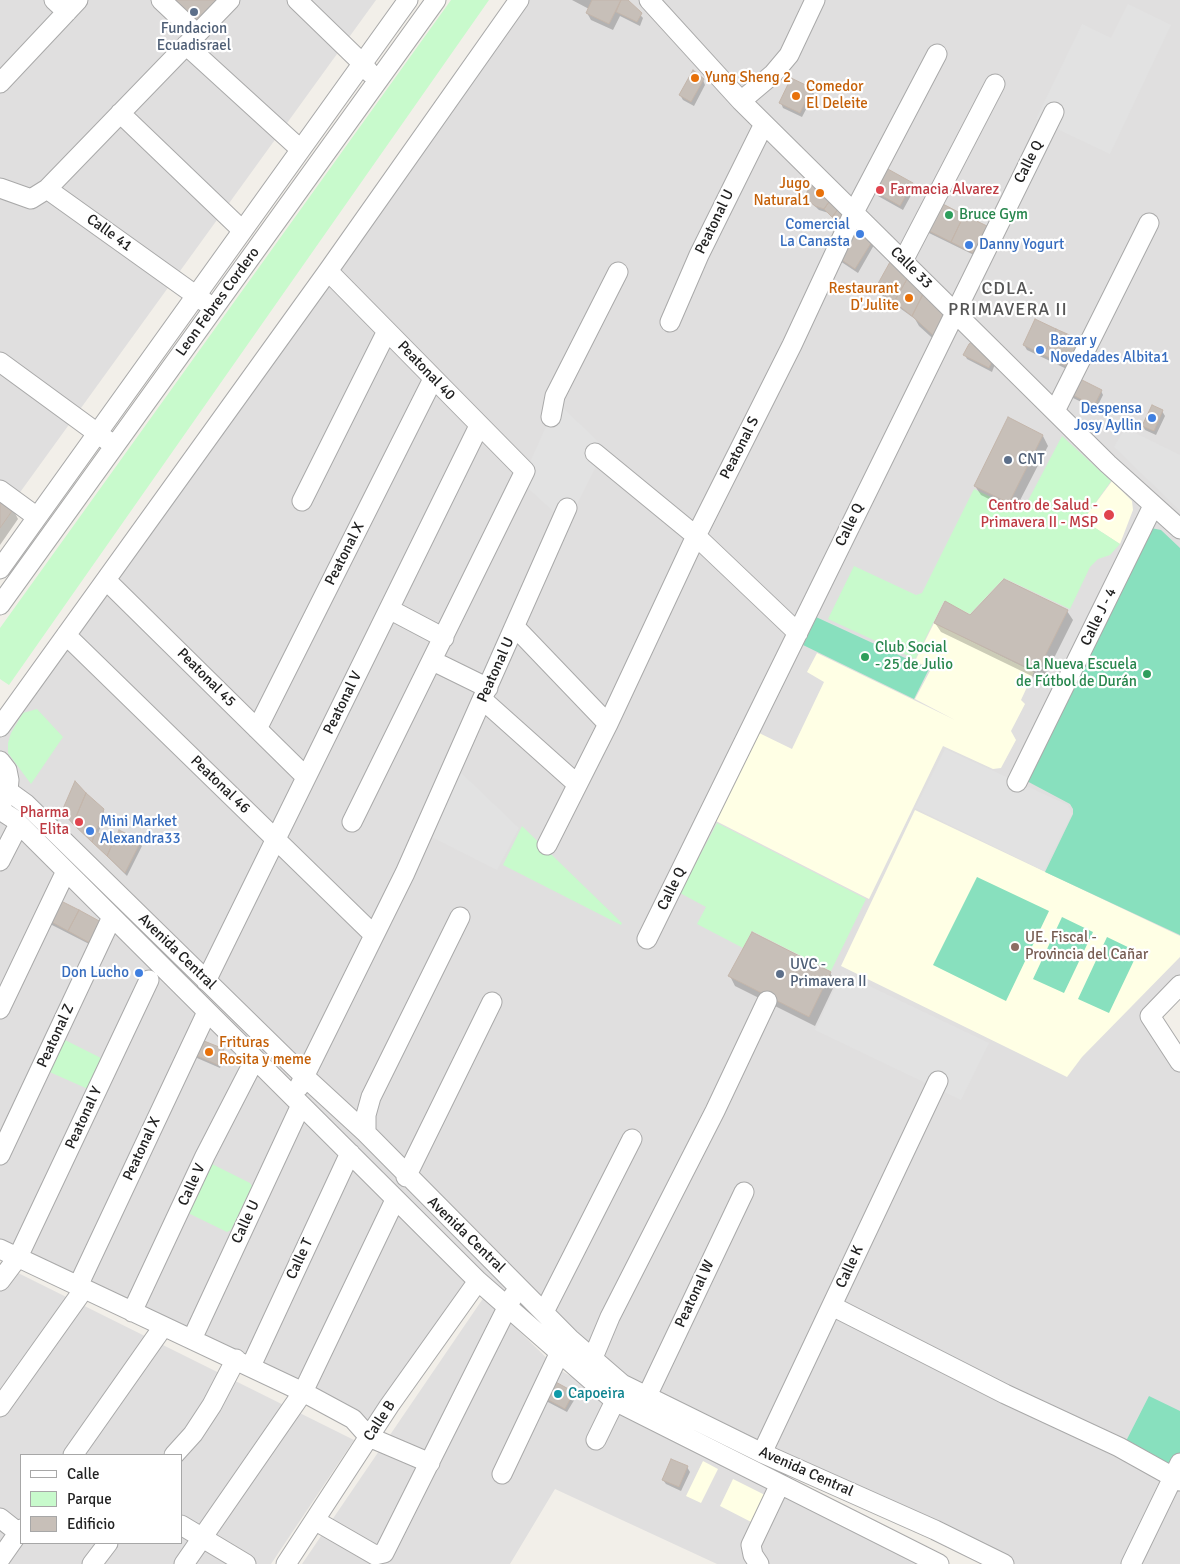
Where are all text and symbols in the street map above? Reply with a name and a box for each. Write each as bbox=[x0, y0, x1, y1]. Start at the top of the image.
marker: Fundacion Ecuadisrael bbox=[188, 6, 200, 18]
place label: Fundacion Ecuadisrael bbox=[157, 20, 231, 55]
place label: Yung Sheng 2 bbox=[705, 69, 791, 87]
marker: Yung Sheng 2 bbox=[689, 72, 701, 84]
place label: Comedor El Deleite bbox=[806, 78, 868, 113]
marker: Comedor El Deleite bbox=[790, 90, 802, 102]
street label: Calle Q bbox=[1011, 138, 1047, 186]
place label: Jugo Natural1 bbox=[753, 175, 810, 210]
place label: Farmacia Alvarez bbox=[890, 181, 999, 199]
marker: Farmacia Alvarez bbox=[874, 184, 886, 196]
street label: Peatonal U bbox=[692, 187, 738, 257]
marker: Jugo Natural1 bbox=[814, 187, 826, 199]
place label: Bruce Gym bbox=[959, 206, 1028, 224]
marker: Bruce Gym bbox=[943, 209, 955, 221]
street label: Calle 41 bbox=[83, 210, 135, 256]
place label: Comercial La Canasta bbox=[780, 216, 850, 251]
marker: Comercial La Canasta bbox=[854, 228, 866, 240]
place label: Danny Yogurt bbox=[979, 236, 1064, 254]
marker: Danny Yogurt bbox=[963, 239, 975, 251]
street label: Calle 33 bbox=[886, 243, 936, 293]
street label: Leon Febres Cordero bbox=[172, 244, 264, 360]
district label: CDLA. PRIMAVERA II bbox=[947, 278, 1069, 320]
place label: Restaurant D'Julite bbox=[829, 280, 899, 315]
marker: Restaurant D'Julite bbox=[903, 292, 915, 304]
place label: Bazar y Novedades Albita1 bbox=[1050, 332, 1169, 367]
street label: Peatonal 40 bbox=[393, 338, 459, 404]
marker: Bazar y Novedades Albita1 bbox=[1034, 344, 1046, 356]
place label: Despensa Josy Ayllin bbox=[1074, 400, 1142, 435]
marker: Despensa Josy Ayllin bbox=[1146, 412, 1158, 424]
street label: Peatonal S bbox=[717, 414, 763, 482]
place label: CNT bbox=[1018, 451, 1045, 469]
marker: CNT bbox=[1002, 454, 1014, 466]
place label: Centro de Salud - Primavera II - MSP bbox=[980, 497, 1098, 532]
street label: Calle Q bbox=[832, 501, 868, 549]
marker: Centro de Salud - Primavera II - MSP bbox=[1102, 508, 1116, 522]
street label: Peatonal X bbox=[321, 520, 369, 588]
street label: Calle J - 4 bbox=[1077, 585, 1121, 649]
street label: Peatonal U bbox=[474, 635, 518, 705]
place label: Club Social - 25 de Julio bbox=[875, 639, 953, 674]
street label: Peatonal 45 bbox=[173, 645, 239, 711]
marker: Club Social - 25 de Julio bbox=[859, 651, 871, 663]
place label: La Nueva Escuela de Fútbol de Durán bbox=[1016, 656, 1137, 691]
street label: Peatonal V bbox=[320, 668, 366, 738]
marker: La Nueva Escuela de Fútbol de Durán bbox=[1141, 668, 1153, 680]
street label: Peatonal 46 bbox=[187, 752, 253, 818]
place label: Pharma Elita bbox=[20, 804, 69, 839]
place label: Mini Market Alexandra33 bbox=[100, 813, 181, 848]
marker: Pharma Elita bbox=[73, 816, 85, 828]
marker: Mini Market Alexandra33 bbox=[84, 825, 96, 837]
street label: Calle Q bbox=[654, 865, 690, 913]
street label: Avenida Central bbox=[134, 910, 220, 994]
place label: UE. Fiscal - Provincia del Cañar bbox=[1025, 929, 1148, 964]
marker: UE. Fiscal - Provincia del Cañar bbox=[1009, 941, 1021, 953]
place label: UVC - Primavera II bbox=[790, 956, 867, 991]
place label: Don Lucho bbox=[61, 964, 129, 982]
marker: Don Lucho bbox=[133, 967, 145, 979]
marker: UVC - Primavera II bbox=[774, 968, 786, 980]
street label: Peatonal Z bbox=[33, 1001, 79, 1071]
place label: Frituras Rosita y meme bbox=[219, 1034, 312, 1069]
marker: Frituras Rosita y meme bbox=[203, 1046, 215, 1058]
street label: Peatonal Y bbox=[62, 1084, 106, 1152]
street label: Peatonal X bbox=[119, 1114, 165, 1184]
street label: Calle V bbox=[174, 1161, 210, 1209]
street label: Avenida Central bbox=[423, 1193, 509, 1277]
street label: Calle U bbox=[228, 1197, 264, 1247]
street label: Calle T bbox=[283, 1236, 317, 1282]
street label: Calle K bbox=[832, 1243, 868, 1291]
street label: Peatonal W bbox=[672, 1257, 718, 1331]
place label: Capoeira bbox=[568, 1385, 625, 1403]
marker: Capoeira bbox=[552, 1388, 564, 1400]
street label: Calle B bbox=[360, 1397, 400, 1445]
street label: Avenida Central bbox=[756, 1443, 856, 1501]
legend bbox=[20, 1454, 182, 1544]
text: Calle bbox=[67, 1465, 100, 1483]
text: Parque bbox=[67, 1490, 112, 1508]
text: Edificio bbox=[67, 1515, 115, 1533]

